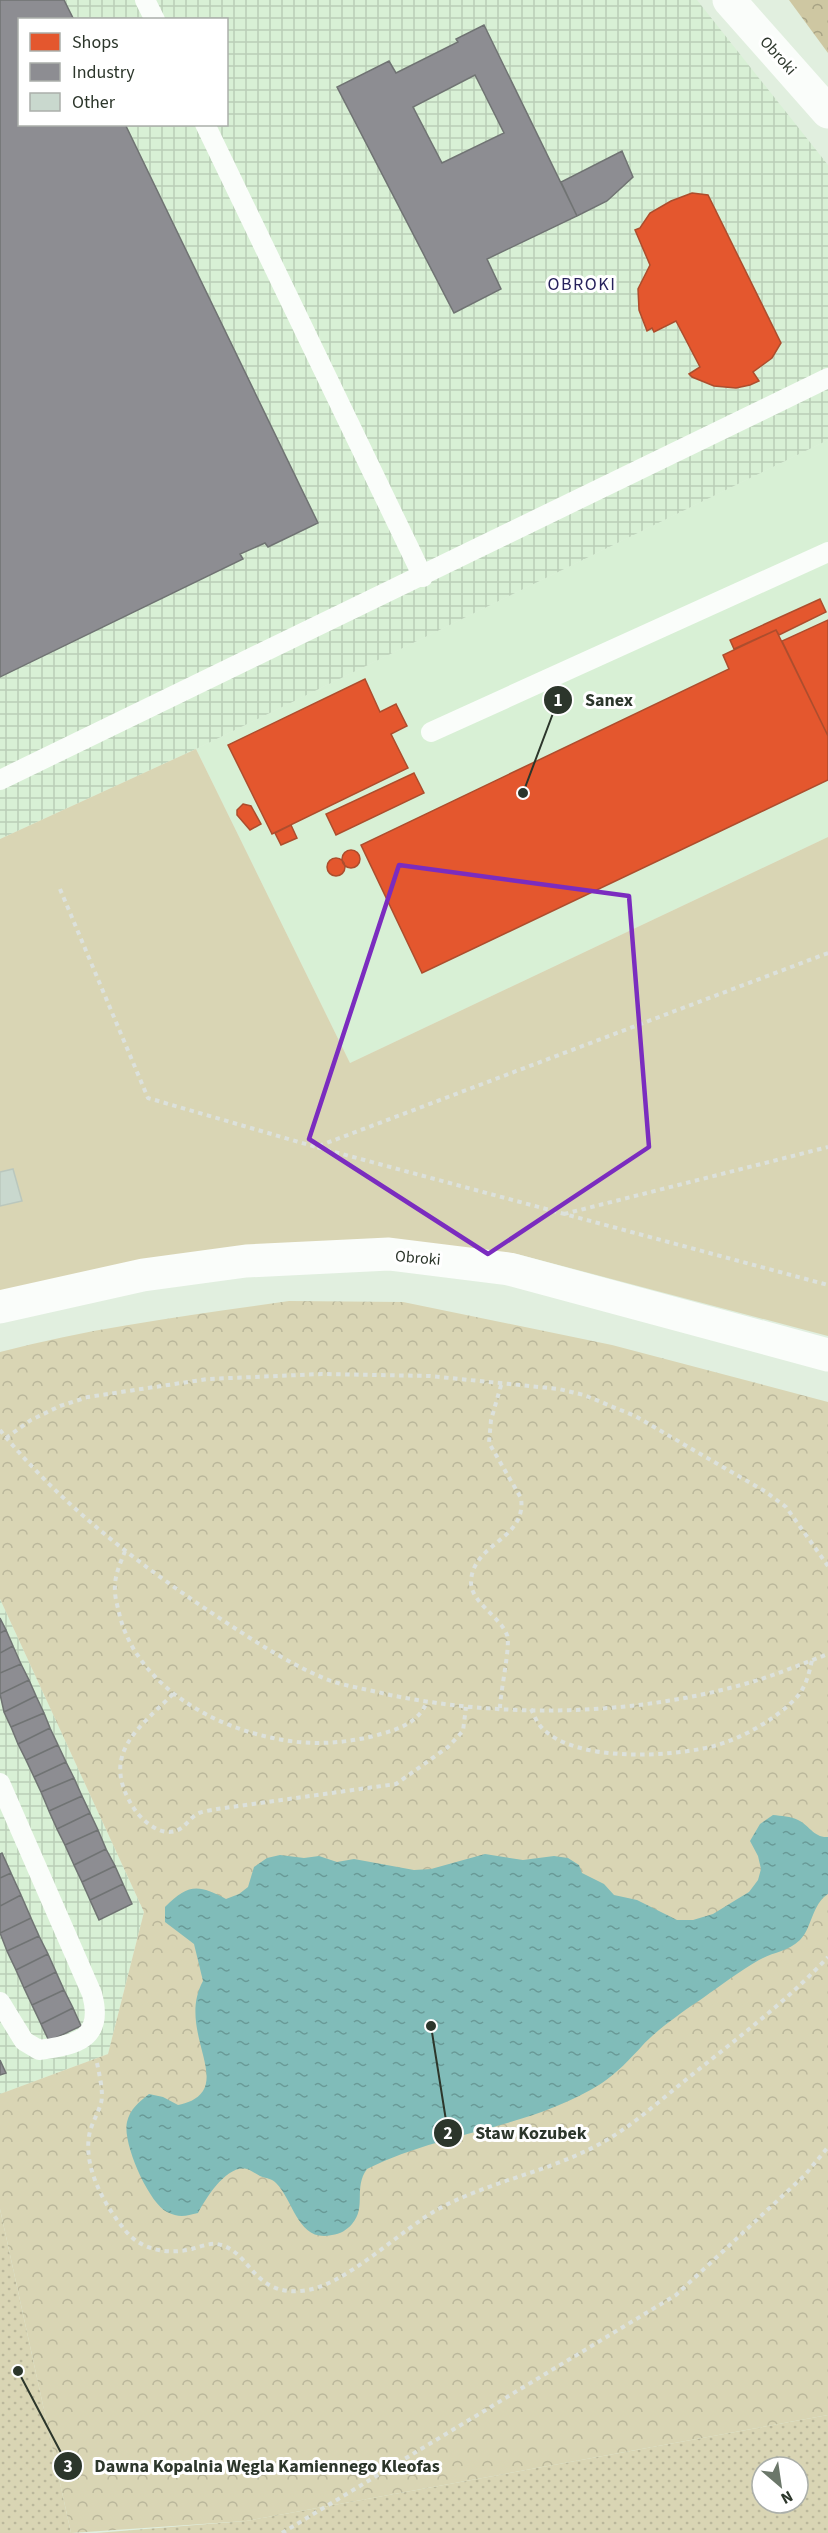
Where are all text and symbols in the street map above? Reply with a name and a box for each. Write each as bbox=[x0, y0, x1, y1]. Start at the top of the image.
legend bbox=[18, 18, 228, 126]
text: Shops bbox=[72, 30, 119, 55]
street label: Obroki bbox=[755, 31, 802, 80]
text: Industry bbox=[72, 60, 135, 85]
text: Other bbox=[72, 90, 116, 115]
district label: OBROKI bbox=[548, 272, 616, 297]
callout: Sanex bbox=[543, 682, 645, 718]
text: 1 bbox=[553, 688, 563, 713]
text: Sanex bbox=[585, 688, 633, 713]
street label: Obroki bbox=[394, 1245, 441, 1271]
callout: Staw Kozubek bbox=[433, 2115, 598, 2151]
text: 2 bbox=[443, 2121, 453, 2146]
text: Staw Kozubek bbox=[475, 2121, 587, 2146]
callout: Dawna Kopalnia Węgla Kamiennego Kleofas bbox=[53, 2448, 452, 2484]
text: 3 bbox=[63, 2454, 73, 2479]
text: Dawna Kopalnia Węgla Kamiennego Kleofas bbox=[94, 2454, 440, 2479]
north arrow bbox=[750, 2455, 810, 2515]
text: N bbox=[777, 2485, 797, 2509]

